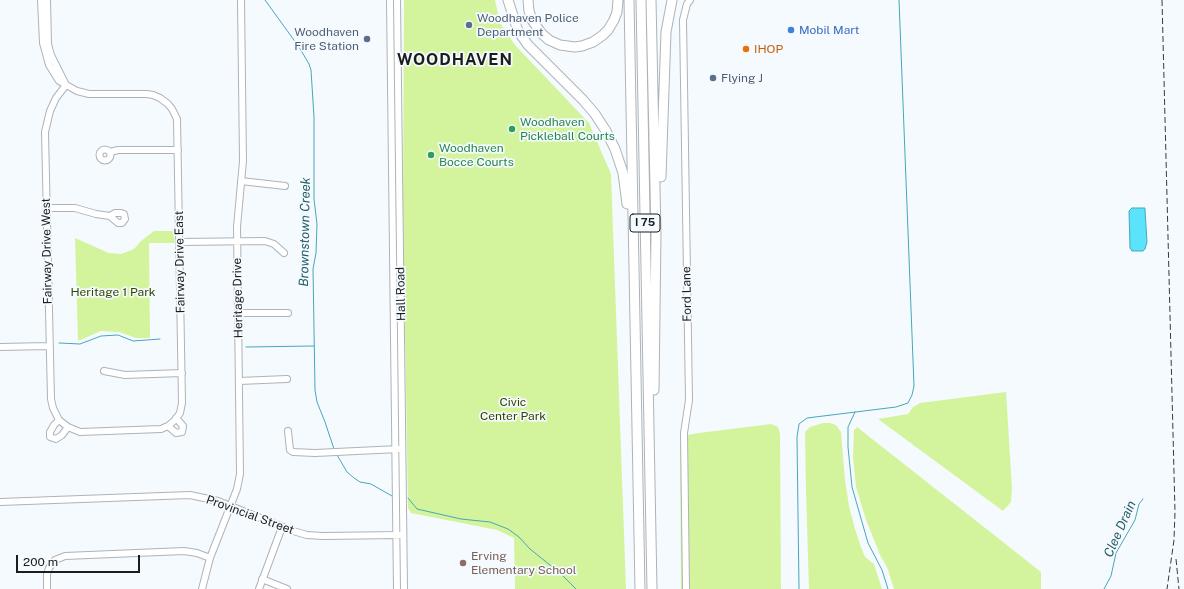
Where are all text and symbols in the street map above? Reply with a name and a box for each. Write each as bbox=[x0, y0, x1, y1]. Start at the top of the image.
place label: Woodhaven Police Department bbox=[477, 11, 579, 39]
marker: Woodhaven Police Department bbox=[464, 20, 474, 30]
place label: Mobil Mart bbox=[799, 23, 859, 37]
place label: Woodhaven Fire Station bbox=[294, 25, 359, 53]
marker: Mobil Mart bbox=[786, 25, 796, 35]
marker: Woodhaven Fire Station bbox=[362, 34, 372, 44]
place label: IHOP bbox=[754, 42, 783, 56]
marker: IHOP bbox=[741, 44, 751, 54]
district label: WOODHAVEN bbox=[397, 50, 513, 70]
place label: Flying J bbox=[721, 71, 763, 85]
marker: Flying J bbox=[708, 73, 718, 83]
place label: Woodhaven Pickleball Courts bbox=[520, 115, 615, 143]
marker: Woodhaven Pickleball Courts bbox=[507, 124, 517, 134]
place label: Woodhaven Bocce Courts bbox=[439, 141, 514, 169]
marker: Woodhaven Bocce Courts bbox=[426, 150, 436, 160]
water label: Brownstown Creek bbox=[296, 177, 314, 287]
street label: Fairway Drive West bbox=[39, 198, 55, 304]
street label: Fairway Drive East bbox=[172, 211, 188, 313]
road number: I 75 bbox=[630, 214, 660, 232]
street label: Heritage Drive bbox=[230, 258, 246, 338]
street label: Ford Lane bbox=[679, 266, 695, 322]
street label: Hall Road bbox=[393, 267, 409, 321]
park label: Heritage 1 Park bbox=[70, 285, 156, 299]
park label: Civic Center Park bbox=[480, 395, 546, 423]
street label: Provincial Street bbox=[204, 492, 296, 538]
water label: Clee Drain bbox=[1101, 498, 1139, 560]
scale bar bbox=[18, 547, 142, 573]
place label: Erving Elementary School bbox=[471, 549, 576, 577]
text: 200 m bbox=[23, 555, 58, 569]
marker: Erving Elementary School bbox=[458, 558, 468, 568]

